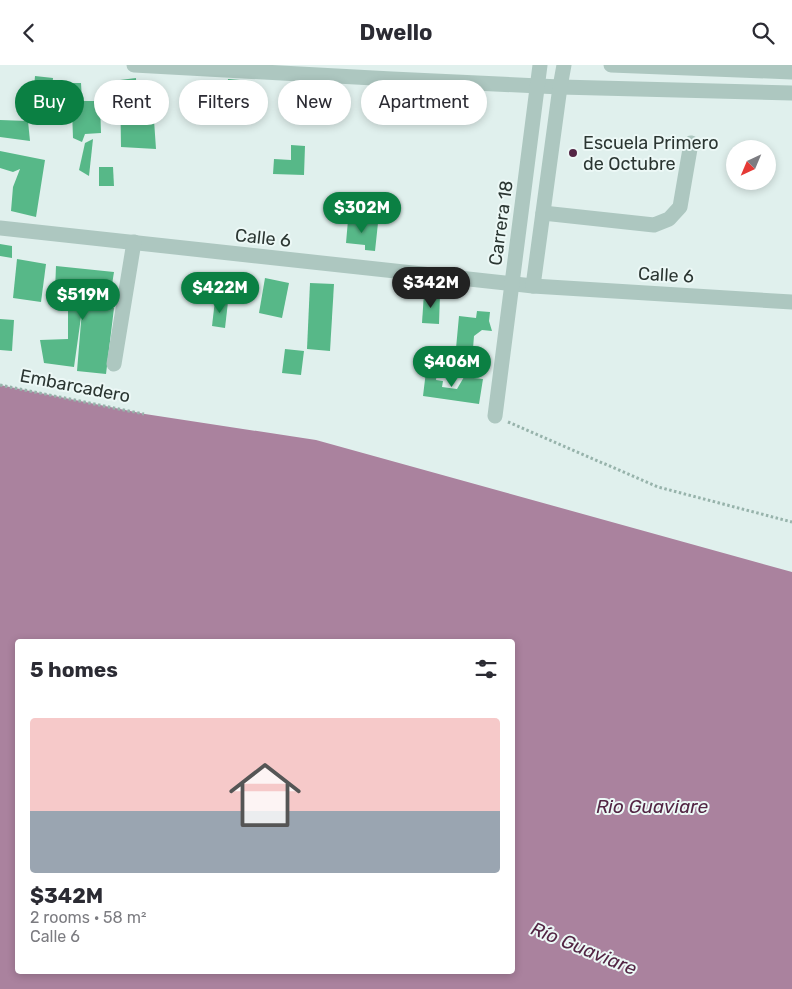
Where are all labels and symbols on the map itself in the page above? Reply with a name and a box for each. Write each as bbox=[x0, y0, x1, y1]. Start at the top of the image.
place label: Escuela Primero de Octubre bbox=[583, 132, 719, 175]
north arrow bbox=[726, 140, 776, 190]
marker: Escuela Primero de Octubre bbox=[567, 147, 579, 159]
street label: Carrera 18 bbox=[484, 179, 518, 267]
pin: $302M bbox=[327, 191, 397, 234]
street label: Calle 6 bbox=[234, 224, 292, 252]
street label: Calle 6 bbox=[637, 263, 695, 287]
pin: $342M bbox=[396, 267, 466, 309]
pin: $422M bbox=[185, 271, 255, 314]
pin: $519M bbox=[48, 279, 118, 321]
pin: $406M bbox=[417, 345, 487, 388]
street label: Embarcadero bbox=[18, 365, 132, 407]
water label: Rio Guaviare bbox=[596, 795, 708, 818]
water label: Río Guaviare bbox=[528, 917, 640, 980]

